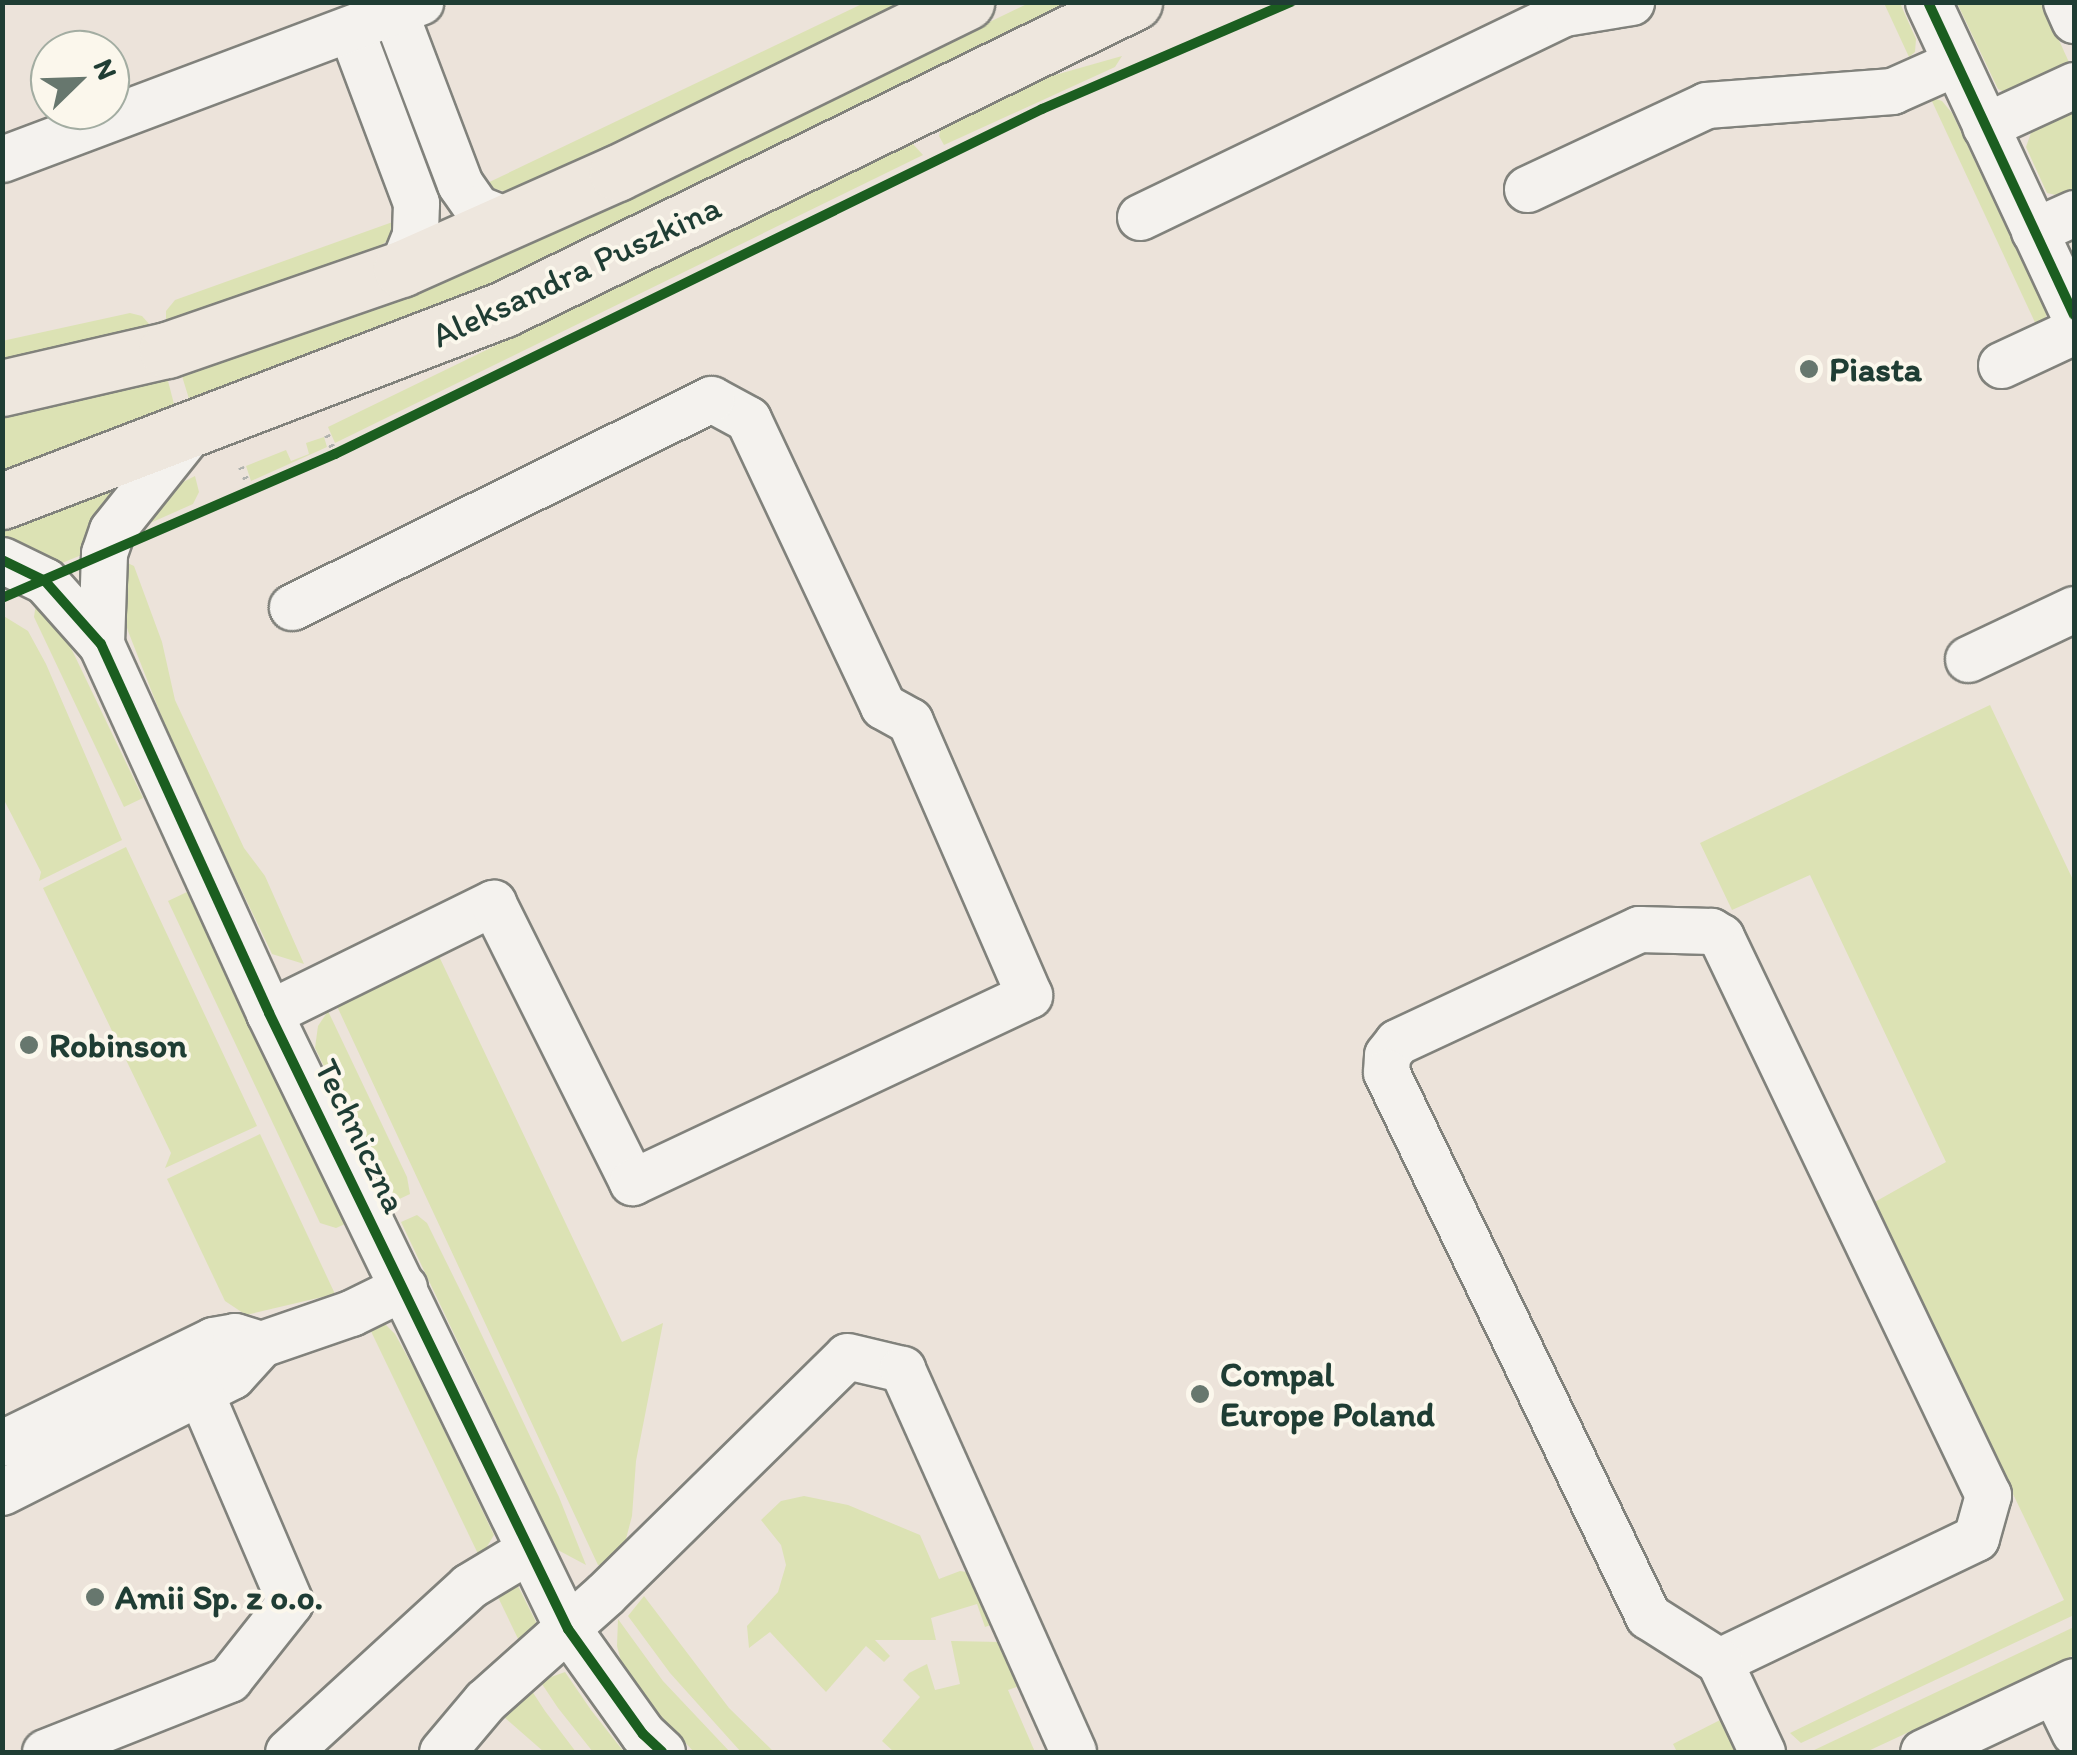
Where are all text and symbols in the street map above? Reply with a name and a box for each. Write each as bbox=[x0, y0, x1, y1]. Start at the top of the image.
north arrow bbox=[30, 30, 130, 130]
text: N bbox=[86, 54, 125, 84]
street label: Aleksandra Puszkina bbox=[425, 186, 727, 356]
place label: Piasta bbox=[1829, 348, 1922, 390]
marker: Piasta bbox=[1798, 358, 1820, 380]
place label: Robinson bbox=[49, 1024, 187, 1066]
marker: Robinson bbox=[18, 1034, 40, 1056]
street label: Techniczna bbox=[306, 1052, 416, 1220]
place label: Compal Europe Poland bbox=[1220, 1353, 1434, 1435]
marker: Compal Europe Poland bbox=[1189, 1383, 1211, 1405]
place label: Amii Sp. z o.o. bbox=[115, 1576, 324, 1618]
marker: Amii Sp. z o.o. bbox=[84, 1586, 106, 1608]

